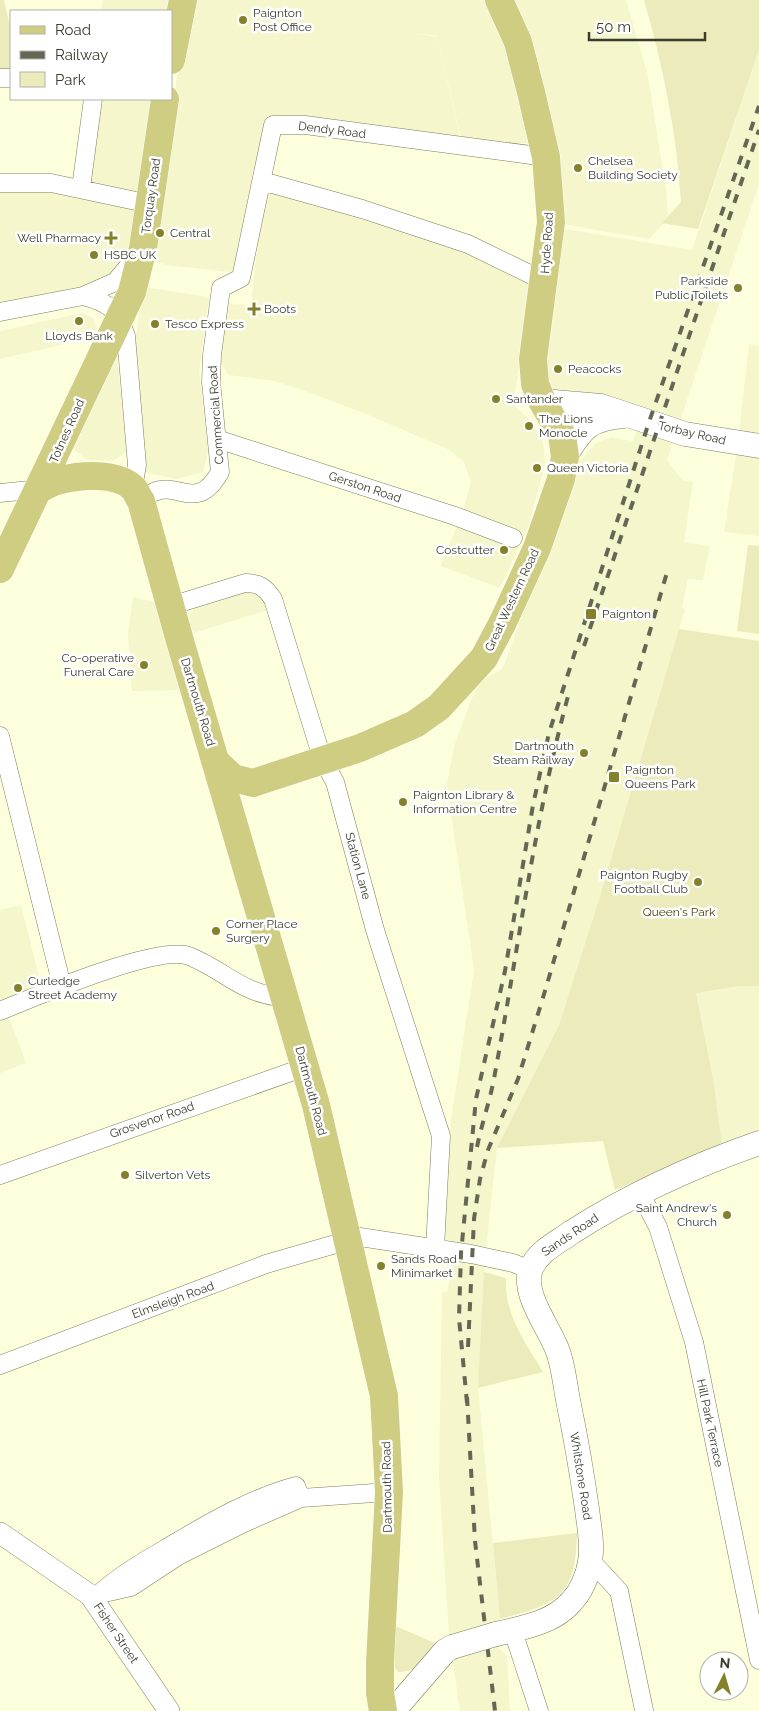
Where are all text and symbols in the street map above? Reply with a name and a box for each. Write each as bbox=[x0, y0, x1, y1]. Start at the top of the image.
place label: Paignton Post Office bbox=[253, 6, 312, 34]
legend bbox=[10, 10, 172, 100]
scale bar bbox=[589, 10, 705, 42]
marker: Paignton Post Office bbox=[237, 14, 249, 26]
text: 50 m bbox=[596, 18, 631, 36]
text: Road bbox=[55, 21, 91, 39]
text: Railway bbox=[55, 46, 108, 64]
text: Park bbox=[55, 71, 86, 89]
street label: Dendy Road bbox=[297, 119, 367, 141]
place label: Chelsea Building Society bbox=[588, 154, 678, 182]
street label: Torquay Road bbox=[139, 157, 163, 235]
marker: Chelsea Building Society bbox=[572, 162, 584, 174]
street label: Hyde Road bbox=[538, 212, 556, 274]
place label: Central bbox=[170, 226, 211, 240]
marker: Central bbox=[154, 227, 166, 239]
place label: Well Pharmacy bbox=[17, 231, 101, 245]
marker: Well Pharmacy bbox=[105, 232, 117, 244]
place label: HSBC UK bbox=[104, 248, 156, 262]
marker: HSBC UK bbox=[88, 249, 100, 261]
place label: Parkside Public Toilets bbox=[655, 274, 728, 302]
marker: Parkside Public Toilets bbox=[732, 282, 744, 294]
place label: Boots bbox=[264, 302, 296, 316]
marker: Boots bbox=[248, 303, 260, 315]
marker: Lloyds Bank bbox=[73, 315, 85, 327]
place label: Tesco Express bbox=[165, 317, 244, 331]
marker: Tesco Express bbox=[149, 318, 161, 330]
place label: Lloyds Bank bbox=[45, 329, 113, 343]
place label: Peacocks bbox=[568, 362, 622, 376]
marker: Peacocks bbox=[552, 363, 564, 375]
street label: Commercial Road bbox=[206, 365, 226, 465]
place label: Santander bbox=[506, 392, 564, 406]
marker: Santander bbox=[490, 393, 502, 405]
street label: Totnes Road bbox=[47, 397, 87, 465]
place label: The Lions Monocle bbox=[539, 412, 593, 440]
street label: Torbay Road bbox=[657, 418, 727, 448]
marker: The Lions Monocle bbox=[523, 420, 535, 432]
place label: Queen Victoria bbox=[547, 461, 629, 475]
marker: Queen Victoria bbox=[531, 462, 543, 474]
street label: Gerston Road bbox=[327, 469, 403, 505]
place label: Costcutter bbox=[436, 543, 495, 557]
marker: Costcutter bbox=[498, 544, 510, 556]
street label: Great Western Road bbox=[482, 547, 542, 653]
marker: Paignton bbox=[584, 607, 598, 621]
place label: Paignton bbox=[602, 607, 651, 621]
place label: Co-operative Funeral Care bbox=[61, 651, 134, 679]
street label: Dartmouth Road bbox=[178, 656, 218, 748]
marker: Co-operative Funeral Care bbox=[138, 659, 150, 671]
place label: Dartmouth Steam Railway bbox=[493, 739, 574, 767]
marker: Dartmouth Steam Railway bbox=[578, 747, 590, 759]
place label: Paignton Queens Park bbox=[625, 763, 696, 791]
marker: Paignton Queens Park bbox=[607, 770, 621, 784]
place label: Paignton Library & Information Centre bbox=[413, 788, 517, 816]
marker: Paignton Library & Information Centre bbox=[397, 796, 409, 808]
street label: Station Lane bbox=[342, 831, 374, 901]
place label: Paignton Rugby Football Club bbox=[600, 868, 688, 896]
marker: Paignton Rugby Football Club bbox=[692, 876, 704, 888]
park label: Queen's Park bbox=[643, 905, 716, 919]
place label: Corner Place Surgery bbox=[226, 917, 297, 945]
marker: Corner Place Surgery bbox=[210, 925, 222, 937]
place label: Curledge Street Academy bbox=[28, 974, 117, 1002]
marker: Curledge Street Academy bbox=[12, 982, 24, 994]
street label: Dartmouth Road bbox=[292, 1045, 330, 1137]
street label: Grosvenor Road bbox=[108, 1099, 196, 1141]
place label: Silverton Vets bbox=[135, 1168, 210, 1182]
marker: Silverton Vets bbox=[119, 1169, 131, 1181]
place label: Saint Andrew's Church bbox=[636, 1201, 717, 1229]
marker: Saint Andrew's Church bbox=[721, 1209, 733, 1221]
street label: Sands Road bbox=[539, 1211, 601, 1259]
place label: Sands Road Minimarket bbox=[391, 1252, 457, 1280]
marker: Sands Road Minimarket bbox=[375, 1260, 387, 1272]
street label: Elmsleigh Road bbox=[130, 1279, 216, 1321]
street label: Hill Park Terrace bbox=[694, 1378, 726, 1468]
street label: Whitstone Road bbox=[567, 1431, 595, 1521]
street label: Dartmouth Road bbox=[379, 1441, 395, 1533]
street label: Fisher Street bbox=[91, 1600, 141, 1666]
north arrow bbox=[699, 1651, 749, 1701]
text: N bbox=[719, 1655, 731, 1671]

